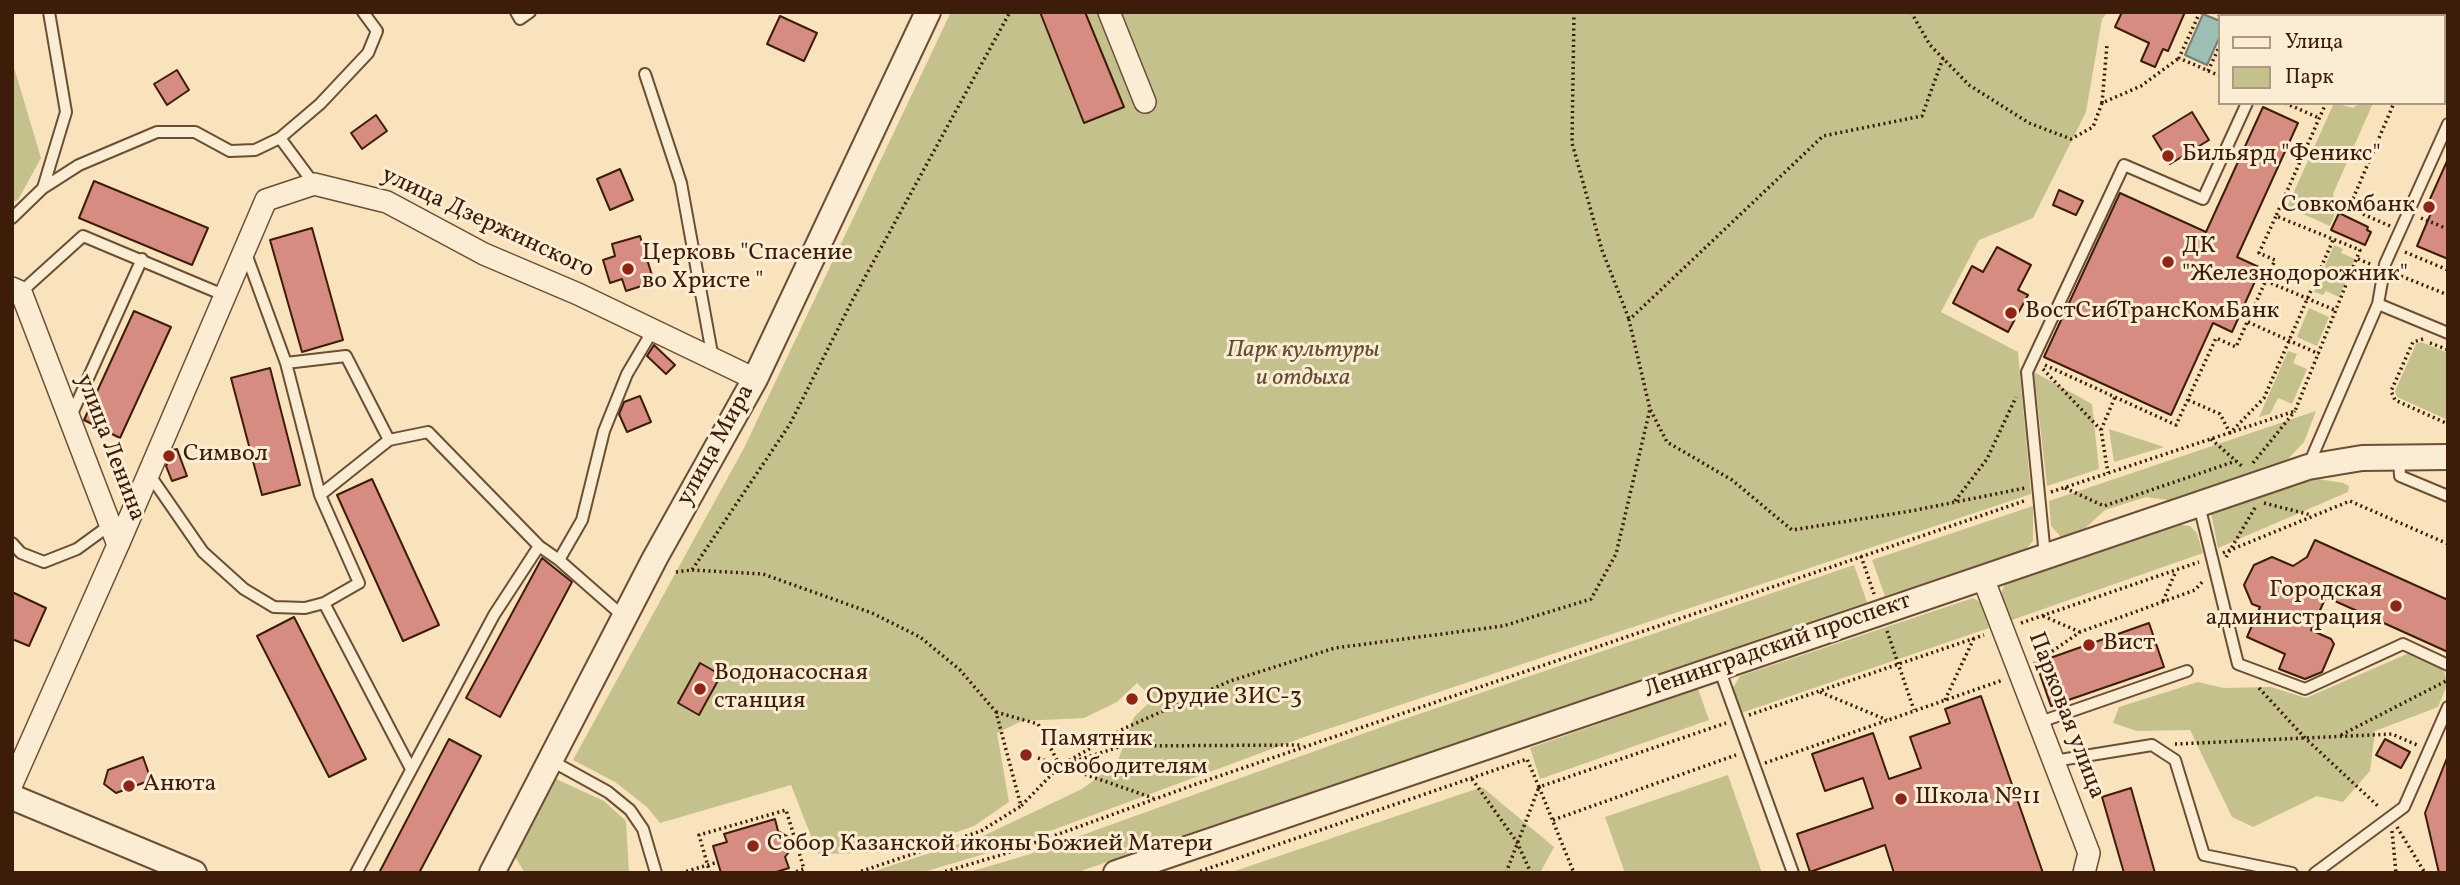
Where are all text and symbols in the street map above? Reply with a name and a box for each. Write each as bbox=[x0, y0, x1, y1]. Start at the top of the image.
legend bbox=[2218, 14, 2446, 105]
text: Улица bbox=[2285, 28, 2343, 57]
text: Парк bbox=[2285, 63, 2334, 92]
place label: Бильярд "Феникс" bbox=[2182, 142, 2381, 170]
marker: Бильярд "Феникс" bbox=[2160, 148, 2176, 164]
street label: улица Дзержинского bbox=[376, 162, 598, 286]
place label: Совкомбанк bbox=[2281, 193, 2415, 221]
marker: Совкомбанк bbox=[2421, 199, 2437, 215]
place label: ДК "Железнодорожник" bbox=[2182, 234, 2408, 290]
place label: Церковь "Спасение во Христе " bbox=[642, 241, 853, 297]
marker: ДК "Железнодорожник" bbox=[2160, 254, 2176, 270]
marker: Церковь "Спасение во Христе " bbox=[620, 261, 636, 277]
place label: ВостСибТрансКомБанк bbox=[2025, 299, 2279, 327]
marker: ВостСибТрансКомБанк bbox=[2003, 305, 2019, 321]
park label: Парк культуры и отдыха bbox=[1226, 338, 1380, 394]
street label: улица Ленина bbox=[68, 370, 150, 526]
street label: улица Мира bbox=[672, 380, 762, 512]
place label: Символ bbox=[183, 442, 268, 470]
marker: Символ bbox=[161, 448, 177, 464]
place label: Городская администрация bbox=[2206, 578, 2382, 634]
street label: Ленинградский проспект bbox=[1641, 588, 1915, 706]
marker: Городская администрация bbox=[2388, 598, 2404, 614]
street label: Парковая улица bbox=[2020, 629, 2110, 803]
place label: Вист bbox=[2103, 631, 2155, 659]
marker: Вист bbox=[2081, 637, 2097, 653]
place label: Водонасосная станция bbox=[714, 661, 868, 717]
marker: Водонасосная станция bbox=[692, 681, 708, 697]
place label: Орудие ЗИС-3 bbox=[1146, 685, 1302, 713]
marker: Орудие ЗИС-3 bbox=[1124, 691, 1140, 707]
place label: Памятник освободителям bbox=[1040, 727, 1207, 783]
marker: Памятник освободителям bbox=[1018, 747, 1034, 763]
place label: Анюта bbox=[143, 772, 217, 800]
marker: Анюта bbox=[121, 778, 137, 794]
place label: Школа №11 bbox=[1915, 785, 2041, 813]
marker: Школа №11 bbox=[1893, 791, 1909, 807]
place label: Собор Казанской иконы Божией Матери bbox=[767, 832, 1213, 860]
marker: Собор Казанской иконы Божией Матери bbox=[745, 838, 761, 854]

